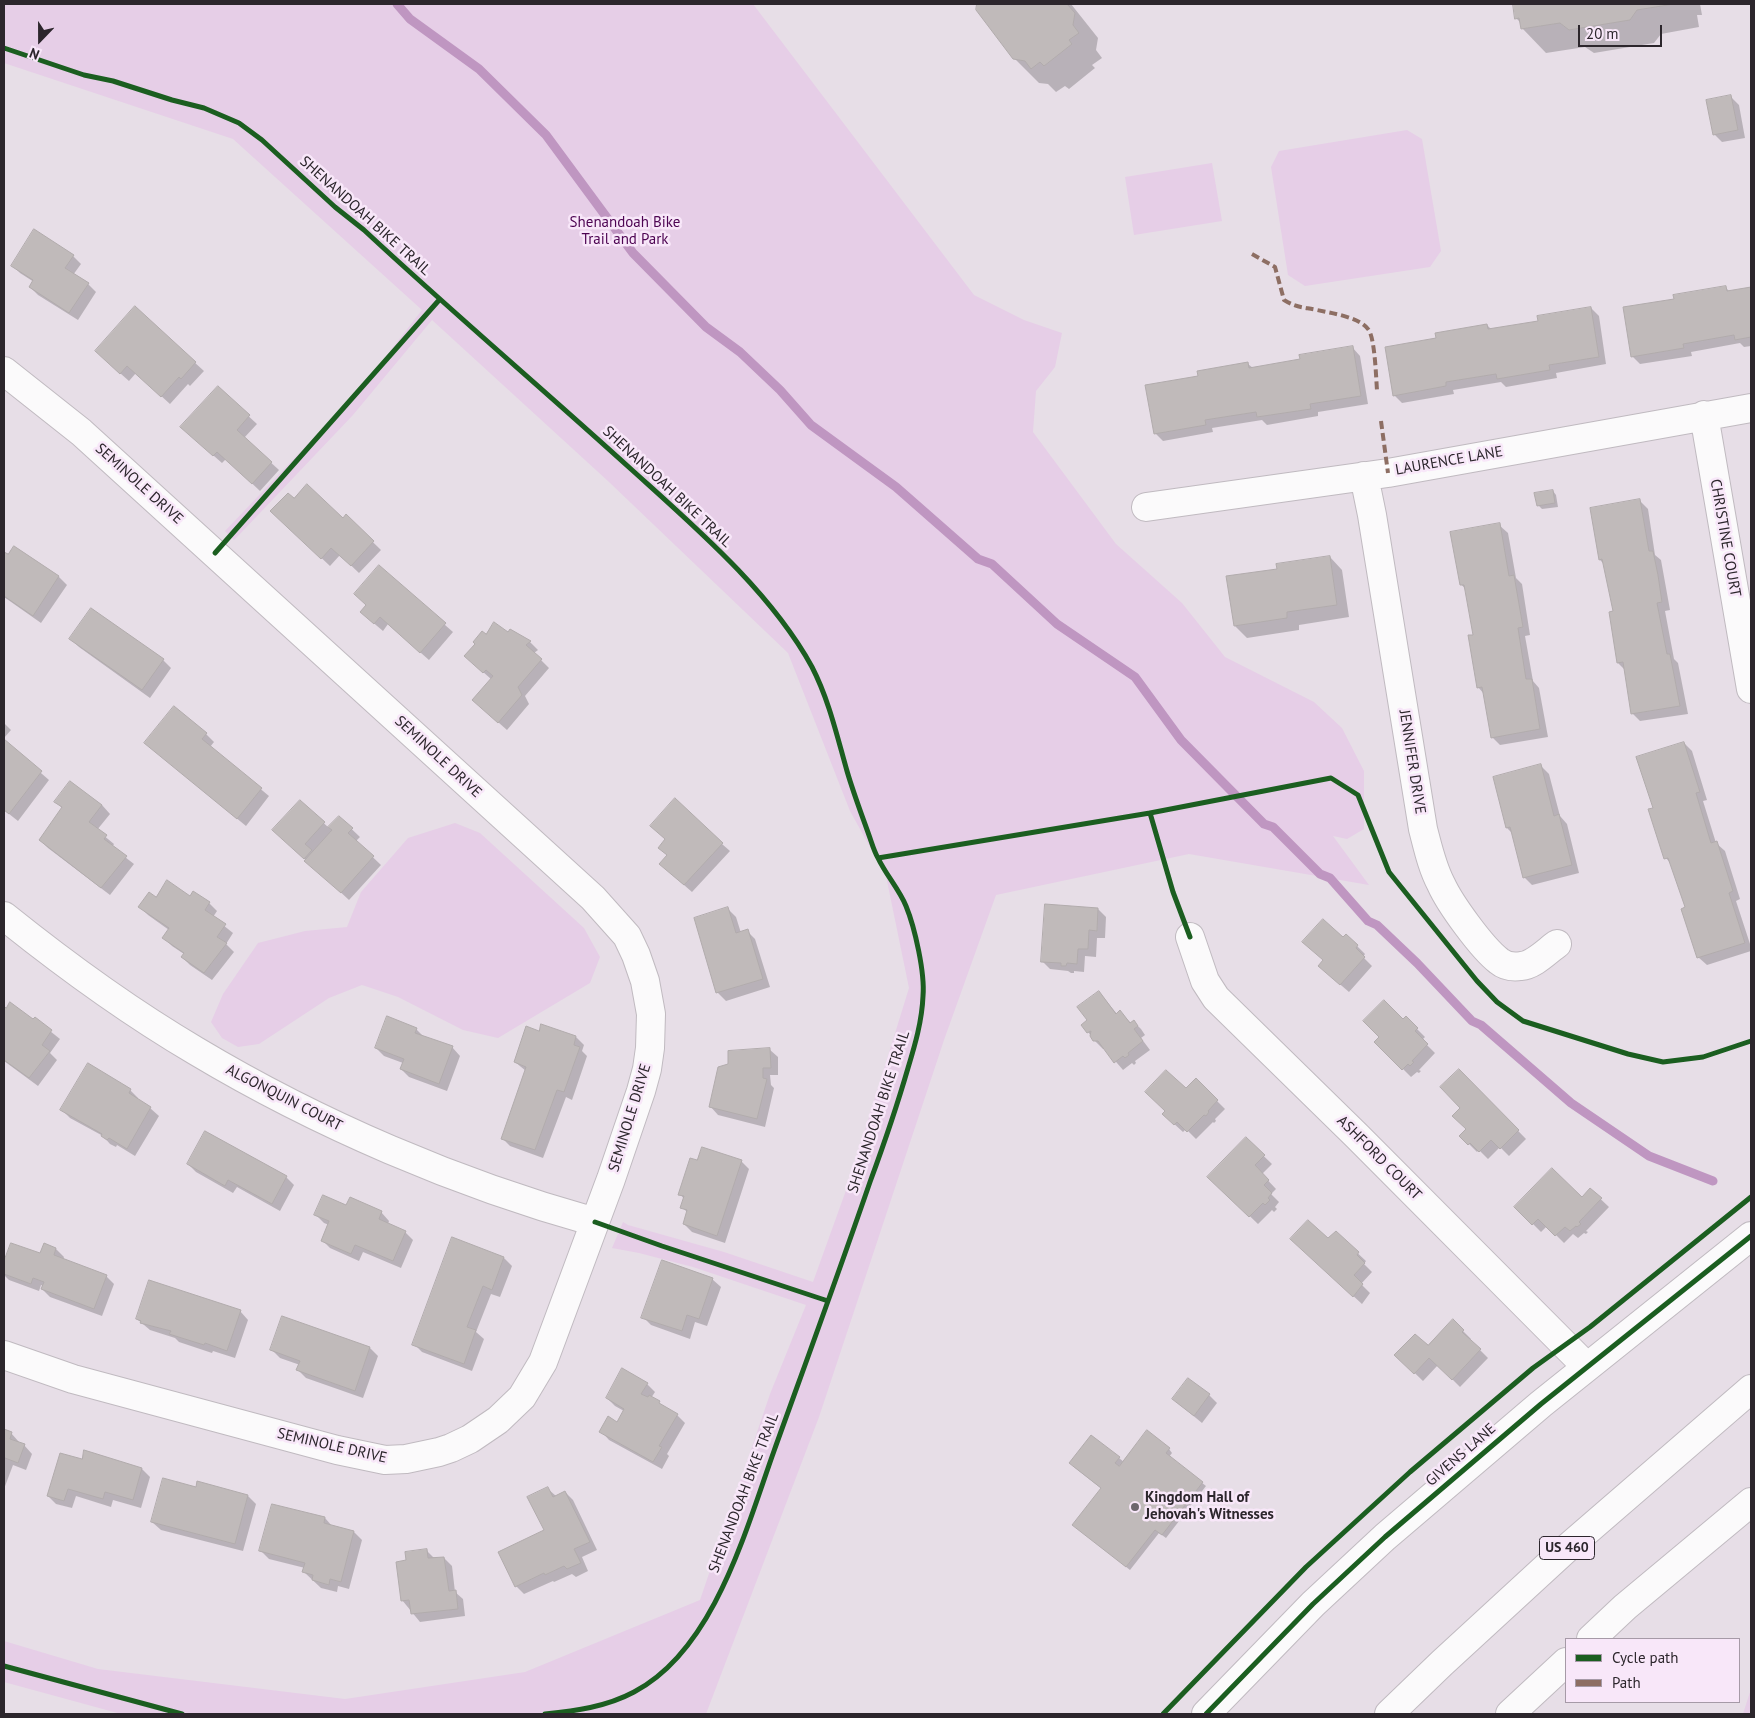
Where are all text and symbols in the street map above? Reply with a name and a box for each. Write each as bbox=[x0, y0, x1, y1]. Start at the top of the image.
north arrow bbox=[15, 15, 65, 65]
scale bar bbox=[1580, 15, 1664, 47]
text: 20 m bbox=[1586, 24, 1619, 43]
text: N bbox=[27, 44, 42, 64]
street label: SHENANDOAH BIKE TRAIL bbox=[296, 153, 434, 279]
park label: Shenandoah Bike Trail and Park bbox=[570, 214, 680, 249]
street label: SHENANDOAH BIKE TRAIL bbox=[599, 423, 735, 551]
street label: SEMINOLE DRIVE bbox=[91, 440, 187, 528]
street label: LAURENCE LANE bbox=[1394, 443, 1504, 479]
street label: CHRISTINE COURT bbox=[1706, 478, 1744, 598]
street label: JENNIFER DRIVE bbox=[1395, 709, 1429, 815]
street label: SEMINOLE DRIVE bbox=[391, 712, 485, 802]
street label: SHENANDOAH BIKE TRAIL bbox=[844, 1029, 914, 1195]
street label: ALGONQUIN COURT bbox=[223, 1061, 345, 1135]
street label: SEMINOLE DRIVE bbox=[605, 1062, 655, 1174]
street label: ASHFORD COURT bbox=[1333, 1112, 1425, 1204]
street label: SHENANDOAH BIKE TRAIL bbox=[705, 1411, 783, 1575]
street label: GIVENS LANE bbox=[1422, 1420, 1500, 1490]
street label: SEMINOLE DRIVE bbox=[275, 1425, 389, 1467]
place label: Kingdom Hall of Jehovah's Witnesses bbox=[1145, 1489, 1274, 1524]
marker: Kingdom Hall of Jehovah's Witnesses bbox=[1129, 1501, 1141, 1513]
road number: US 460 bbox=[1540, 1536, 1594, 1560]
legend bbox=[1565, 1638, 1740, 1703]
text: Cycle path bbox=[1612, 1648, 1678, 1667]
text: Path bbox=[1612, 1673, 1641, 1692]

